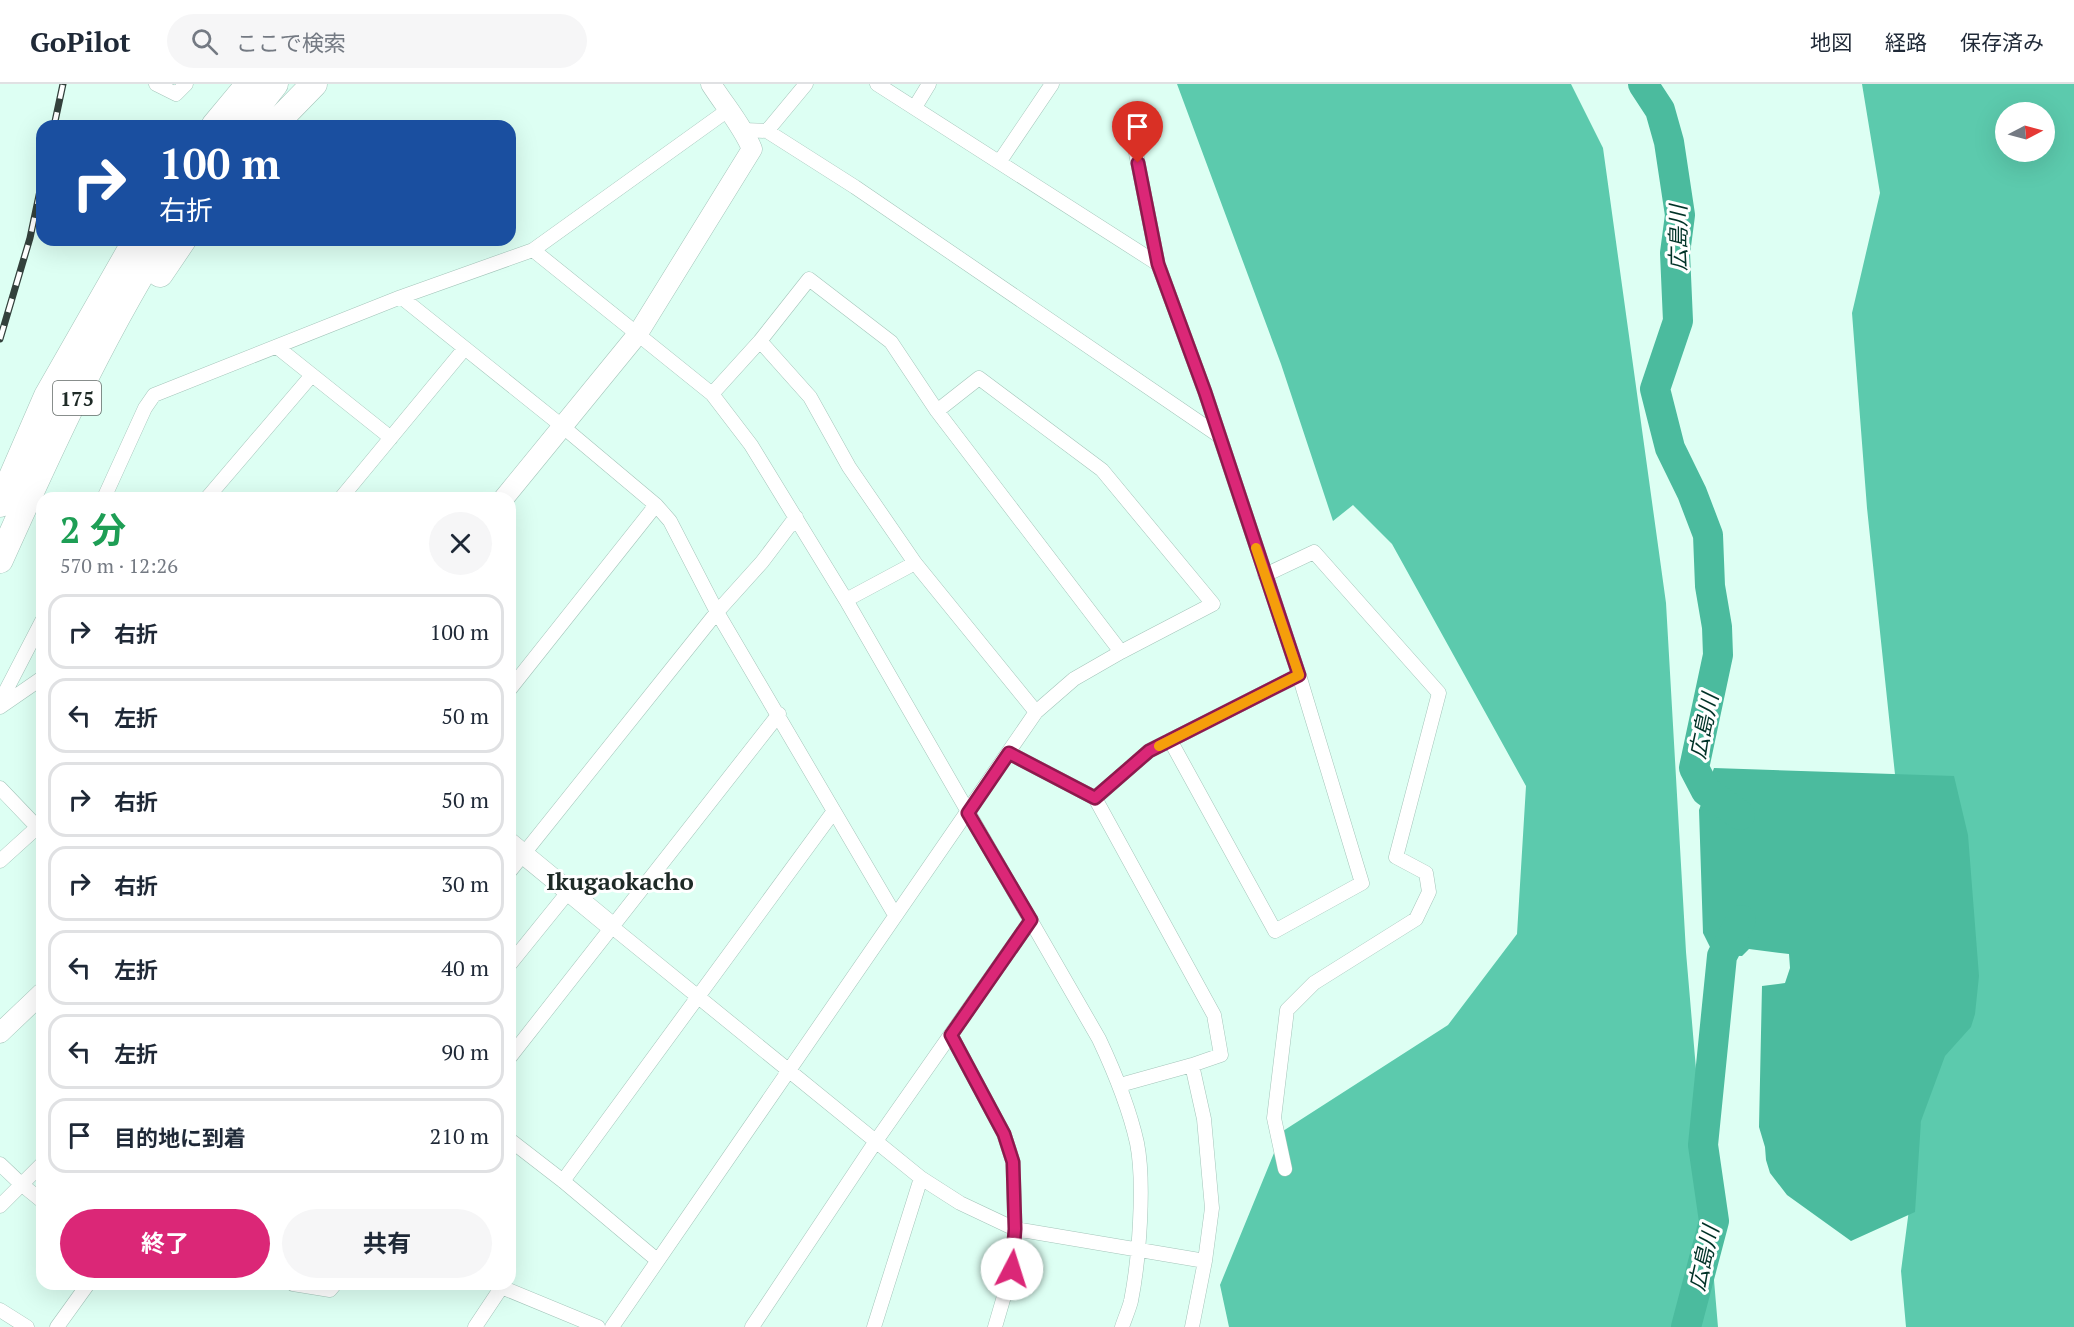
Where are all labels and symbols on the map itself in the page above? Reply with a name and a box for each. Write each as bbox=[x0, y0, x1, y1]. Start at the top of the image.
pin bbox=[1112, 101, 1163, 163]
north arrow bbox=[1995, 102, 2055, 162]
water label: 広島川 bbox=[1663, 203, 1692, 271]
road number: 175 bbox=[53, 381, 101, 415]
water label: 広島川 bbox=[1682, 689, 1724, 761]
district label: Ikugaokacho bbox=[546, 865, 694, 897]
water label: 広島川 bbox=[1681, 1221, 1725, 1293]
position arrow bbox=[980, 1237, 1044, 1301]

